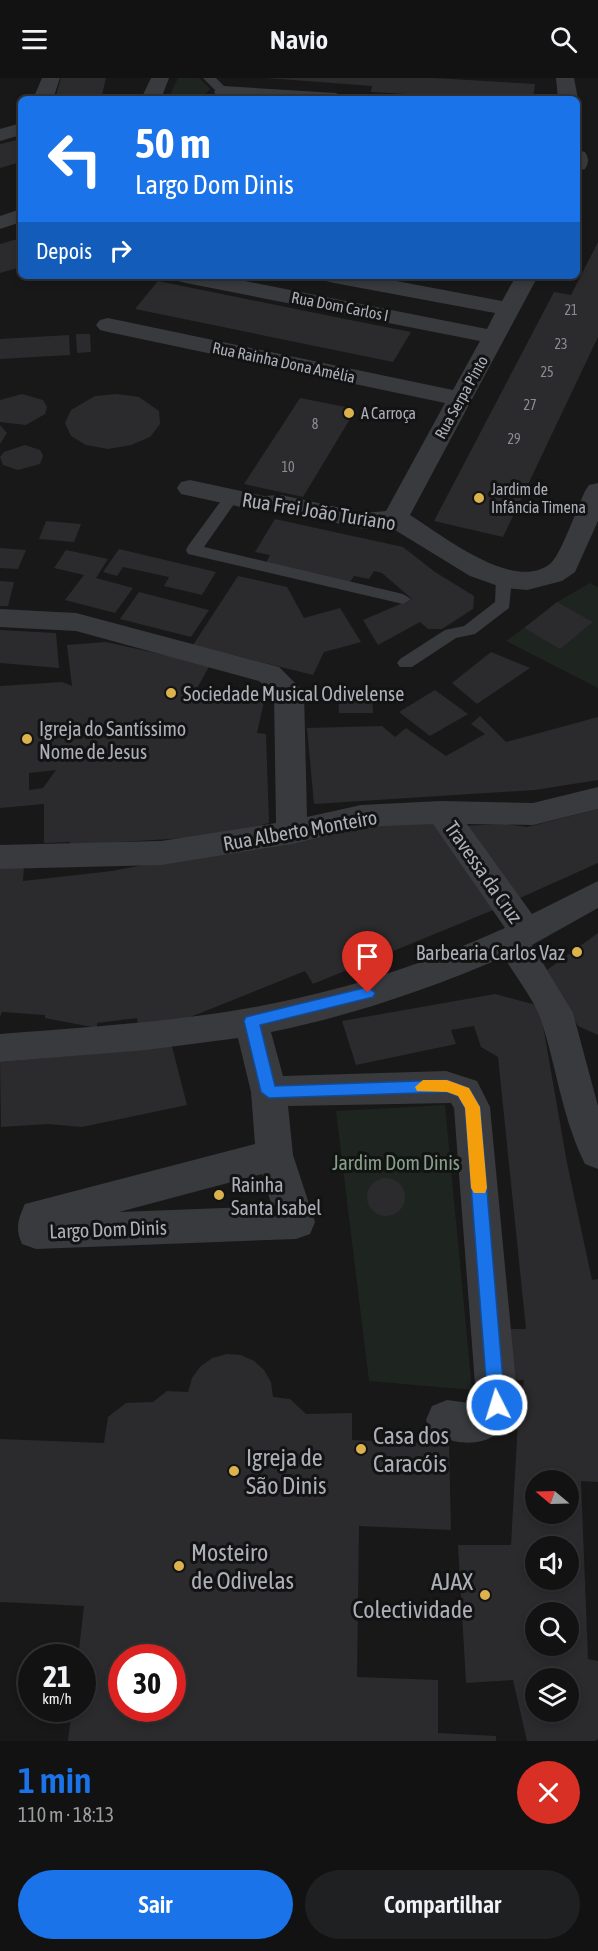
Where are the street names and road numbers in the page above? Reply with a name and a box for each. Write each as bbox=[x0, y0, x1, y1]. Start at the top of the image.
street label: Rua Dom Carlos I bbox=[290, 288, 390, 324]
street label: Rua Rainha Dona Amélia bbox=[211, 338, 357, 386]
street label: Rua Serpa Pinto bbox=[431, 352, 492, 442]
street label: Rua Frei João Turiano bbox=[241, 487, 397, 535]
street label: Rua Alberto Monteiro bbox=[221, 805, 379, 855]
street label: Travessa da Cruz bbox=[440, 817, 528, 927]
street label: Largo Dom Dinis bbox=[49, 1215, 167, 1243]

